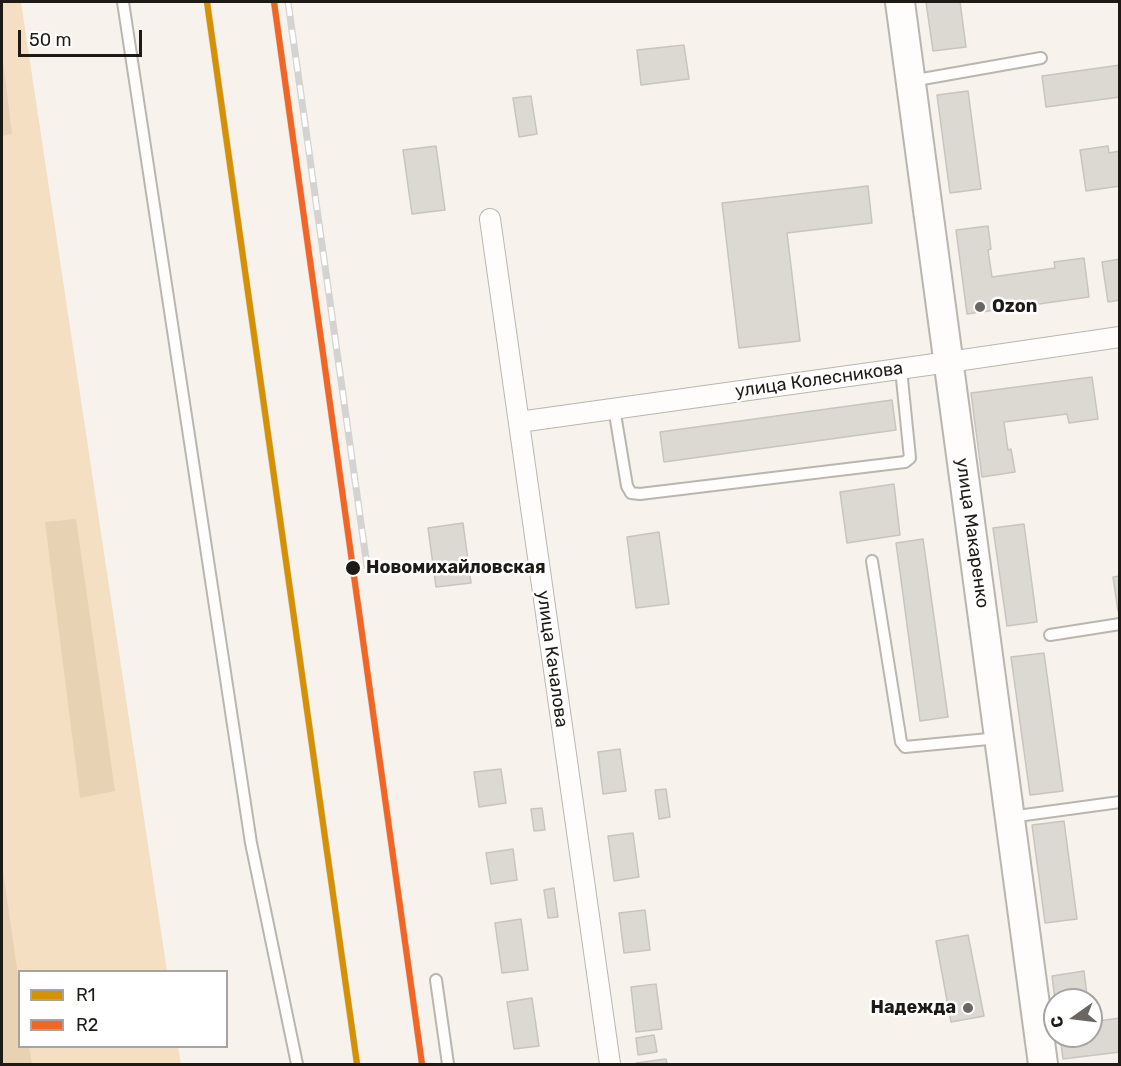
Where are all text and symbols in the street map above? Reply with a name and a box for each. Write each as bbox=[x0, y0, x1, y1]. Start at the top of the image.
scale bar bbox=[21, 18, 146, 56]
text: 50 m bbox=[29, 29, 72, 51]
place label: Ozon bbox=[992, 296, 1037, 318]
marker: Ozon bbox=[973, 300, 987, 314]
street label: улица Колесникова bbox=[734, 358, 904, 402]
street label: улица Макаренко bbox=[951, 457, 993, 609]
place label: Новомихайловская bbox=[366, 557, 546, 579]
marker: Новомихайловская bbox=[344, 559, 362, 577]
street label: улица Качалова bbox=[532, 589, 572, 729]
legend bbox=[18, 970, 228, 1048]
text: R1 bbox=[76, 984, 96, 1006]
north arrow bbox=[1043, 988, 1103, 1048]
place label: Надежда bbox=[871, 997, 956, 1019]
marker: Надежда bbox=[961, 1001, 975, 1015]
text: R2 bbox=[76, 1014, 98, 1036]
text: С bbox=[1046, 1014, 1068, 1030]

